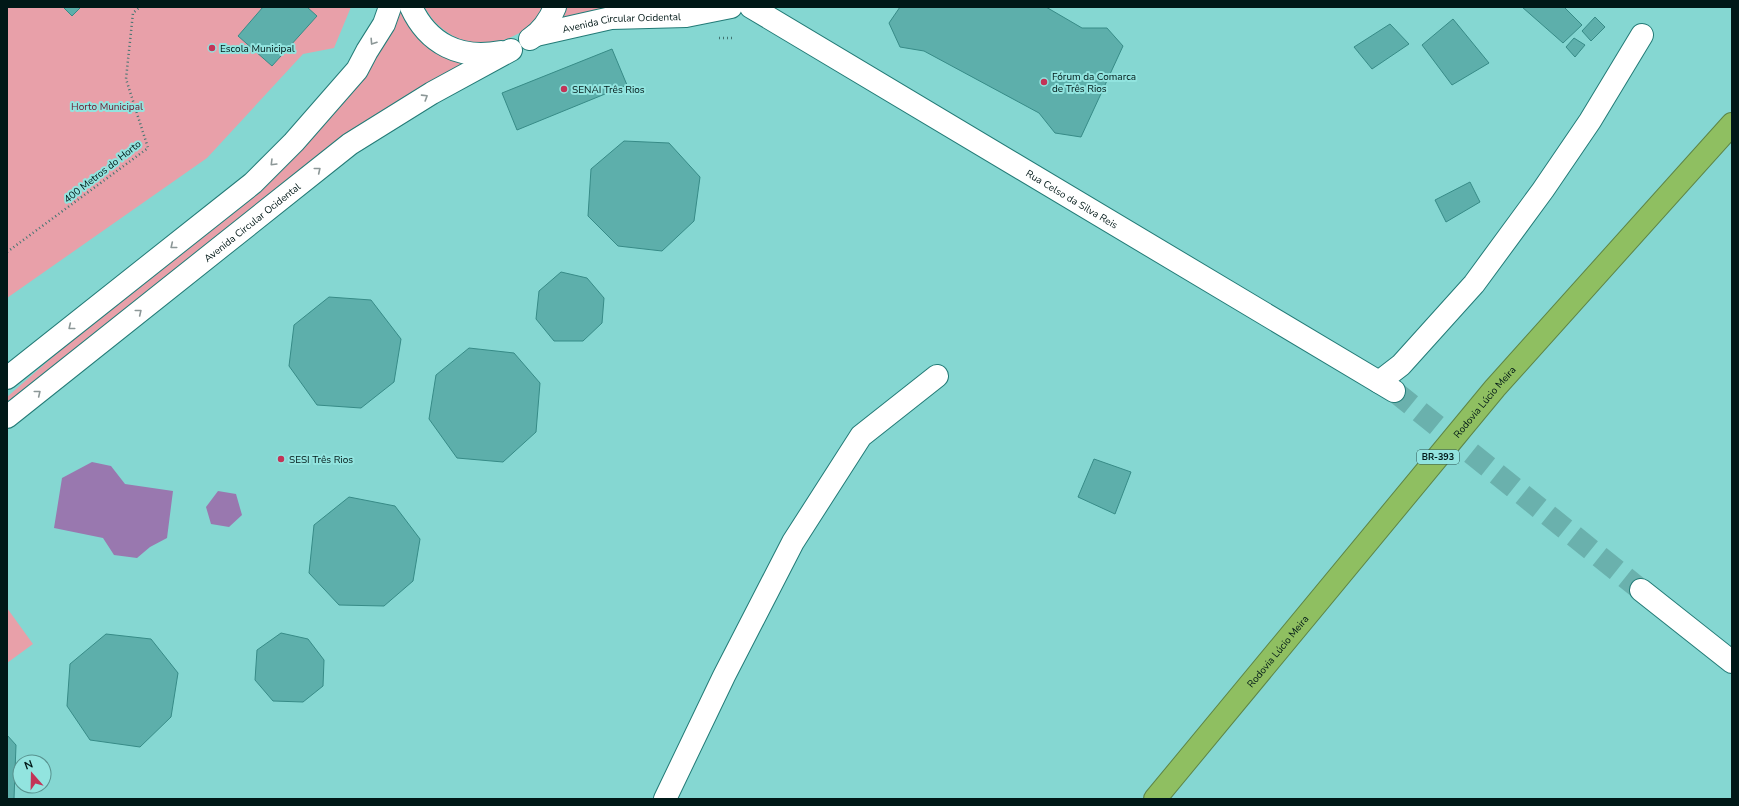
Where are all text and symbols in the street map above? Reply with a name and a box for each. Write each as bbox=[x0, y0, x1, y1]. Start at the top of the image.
street label: Avenida Circular Ocidental bbox=[561, 10, 681, 37]
one-way arrow bbox=[370, 38, 377, 45]
place label: Escola Municipal bbox=[220, 42, 295, 56]
marker: Escola Municipal bbox=[207, 43, 217, 53]
place label: Fórum da Comarca de Três Rios bbox=[1052, 70, 1136, 96]
marker: Fórum da Comarca de Três Rios bbox=[1039, 77, 1049, 87]
place label: SENAI Três Rios bbox=[572, 83, 645, 97]
marker: SENAI Três Rios bbox=[559, 84, 569, 94]
one-way arrow bbox=[421, 95, 428, 102]
park label: Horto Municipal bbox=[71, 100, 143, 114]
street label: 400 Metros do Horto bbox=[61, 137, 144, 206]
one-way arrow bbox=[270, 158, 278, 166]
street label: Rua Celso da Silva Reis bbox=[1023, 167, 1120, 233]
one-way arrow bbox=[313, 168, 320, 175]
street label: Avenida Circular Ocidental bbox=[201, 180, 304, 266]
one-way arrow bbox=[170, 241, 177, 248]
one-way arrow bbox=[135, 310, 142, 317]
one-way arrow bbox=[69, 322, 76, 329]
street label: Rodovia Lúcio Meira bbox=[1451, 363, 1519, 441]
one-way arrow bbox=[33, 391, 40, 398]
road number: BR-393 bbox=[1417, 450, 1459, 464]
place label: SESI Três Rios bbox=[289, 453, 353, 467]
marker: SESI Três Rios bbox=[276, 454, 286, 464]
street label: Rodovia Lúcio Meira bbox=[1244, 613, 1312, 691]
north arrow bbox=[12, 754, 52, 794]
text: N bbox=[22, 757, 35, 774]

